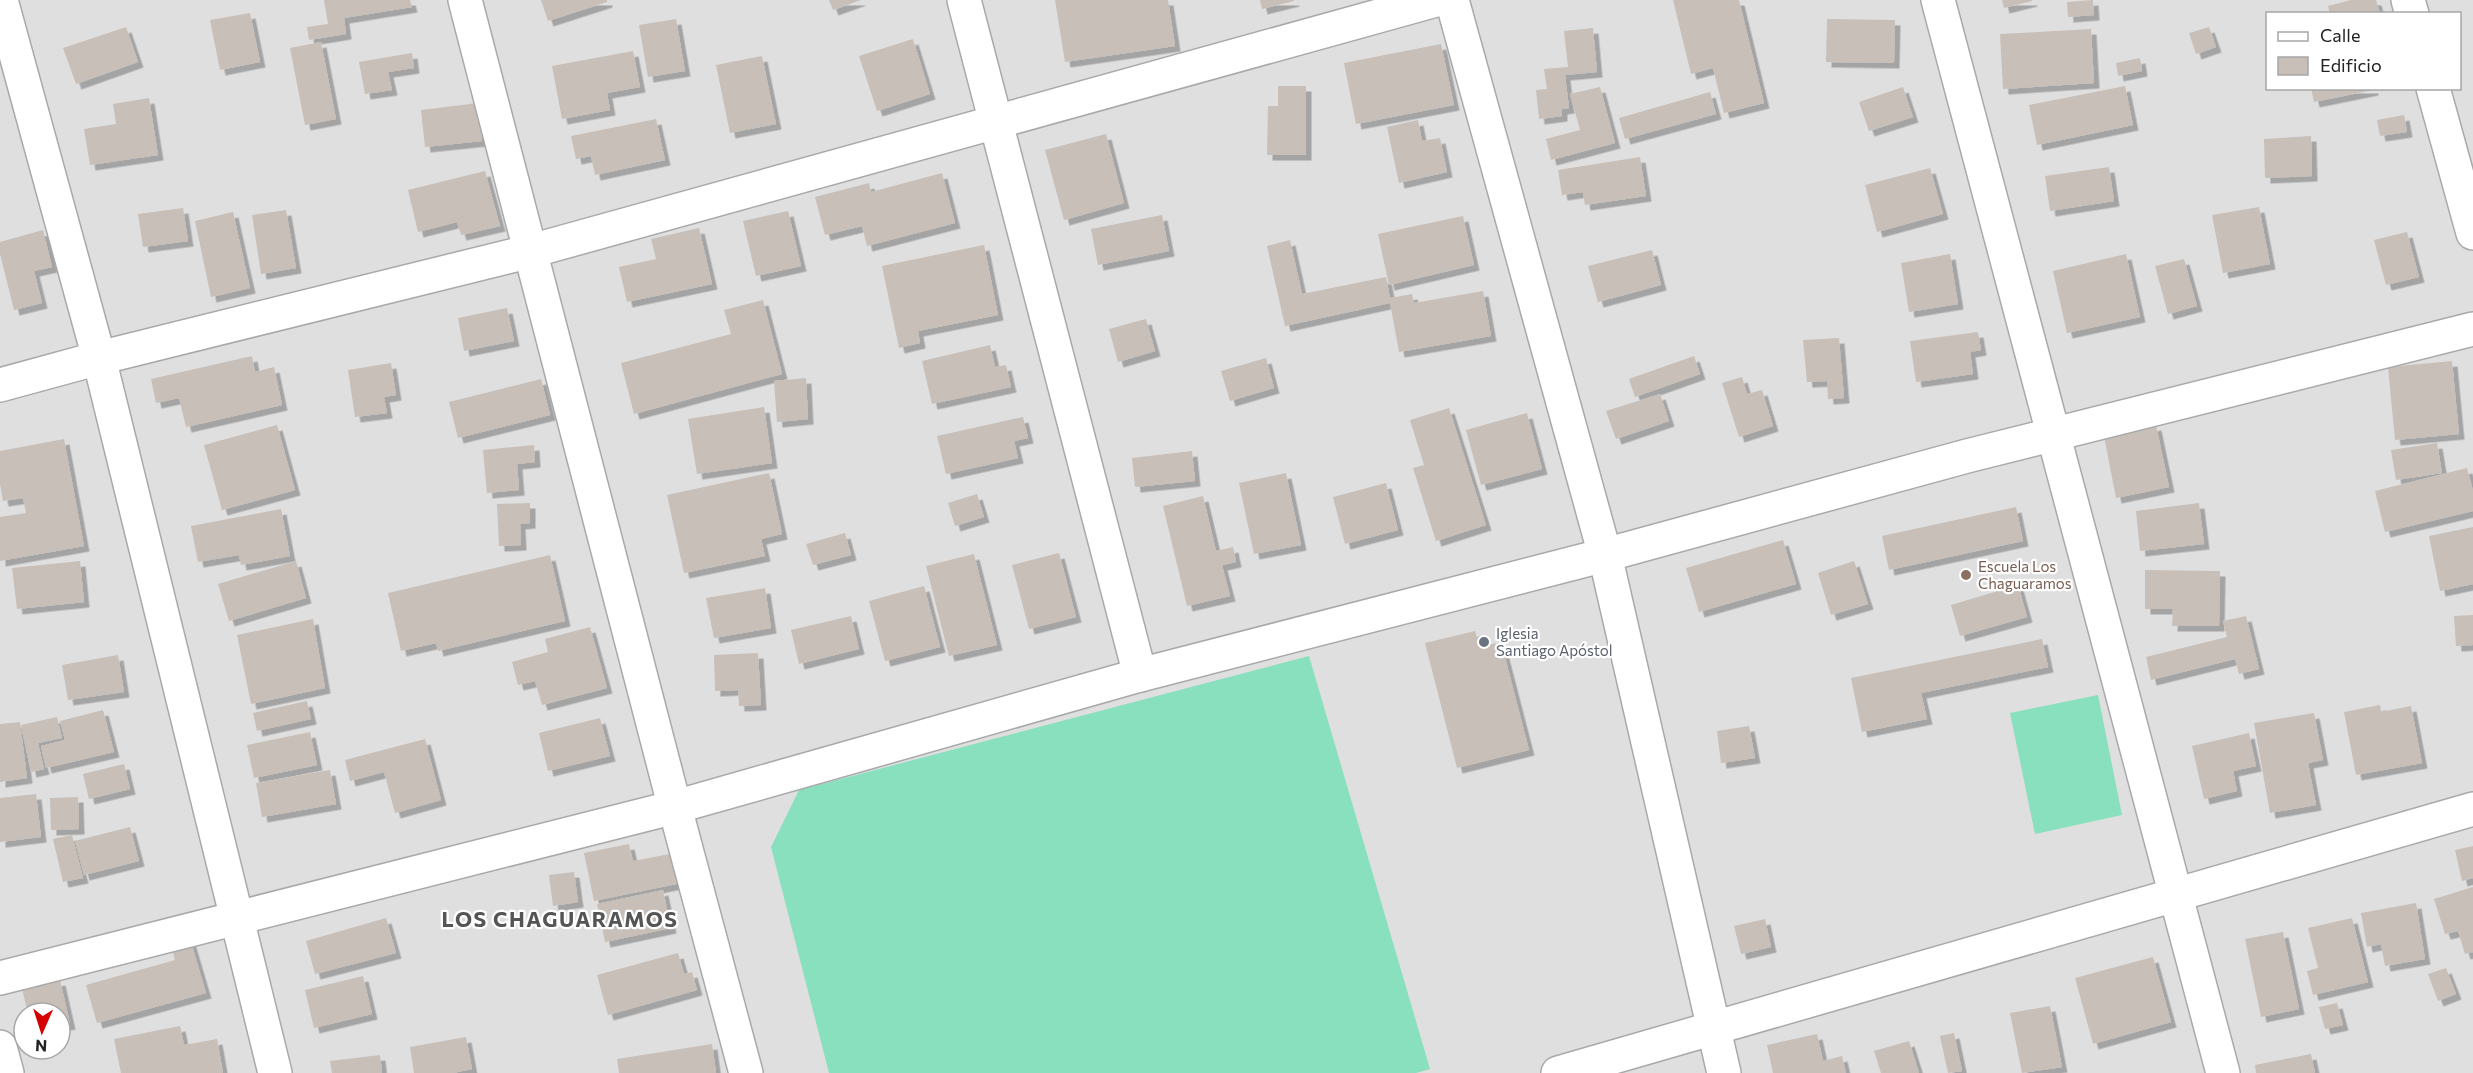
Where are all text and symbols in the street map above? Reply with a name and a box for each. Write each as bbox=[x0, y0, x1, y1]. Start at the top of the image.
legend bbox=[2266, 12, 2461, 90]
text: Calle bbox=[2320, 24, 2360, 46]
text: Edificio bbox=[2320, 54, 2382, 76]
place label: Escuela Los Chaguaramos bbox=[1978, 557, 2072, 592]
marker: Escuela Los Chaguaramos bbox=[1959, 568, 1973, 582]
place label: Iglesia Santiago Apóstol bbox=[1496, 624, 1613, 659]
marker: Iglesia Santiago Apóstol bbox=[1477, 635, 1491, 649]
district label: LOS CHAGUARAMOS bbox=[442, 906, 678, 931]
north arrow bbox=[12, 1001, 72, 1061]
text: N bbox=[35, 1037, 48, 1056]

